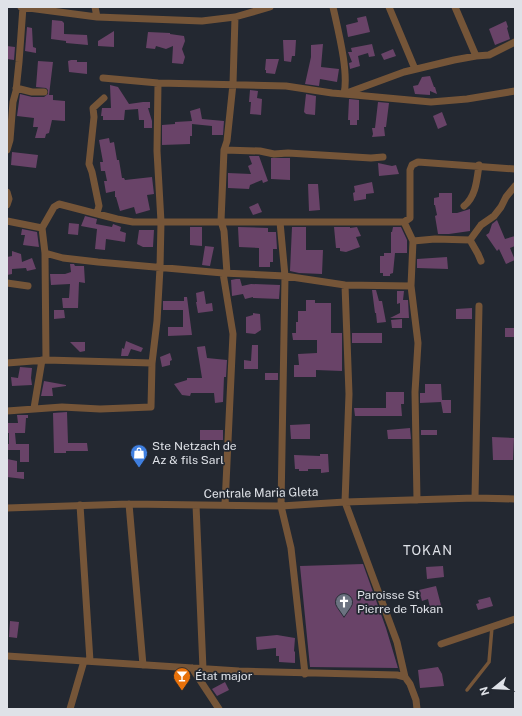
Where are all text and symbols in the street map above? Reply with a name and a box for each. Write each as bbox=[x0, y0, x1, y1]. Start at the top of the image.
place label: Ste Netzach de Az & fils Sarl bbox=[152, 439, 237, 467]
shop icon: Ste Netzach de Az & fils Sarl bbox=[129, 443, 149, 468]
street label: Centrale Maria Gleta bbox=[203, 485, 319, 501]
district label: TOKAN bbox=[403, 543, 453, 558]
place label: Paroisse St Pierre de Tokan bbox=[357, 588, 443, 616]
church icon: Paroisse St Pierre de Tokan bbox=[334, 592, 354, 617]
bar icon: État major bbox=[172, 666, 192, 691]
north arrow bbox=[474, 668, 514, 708]
place label: État major bbox=[195, 669, 253, 683]
text: N bbox=[477, 685, 492, 697]

